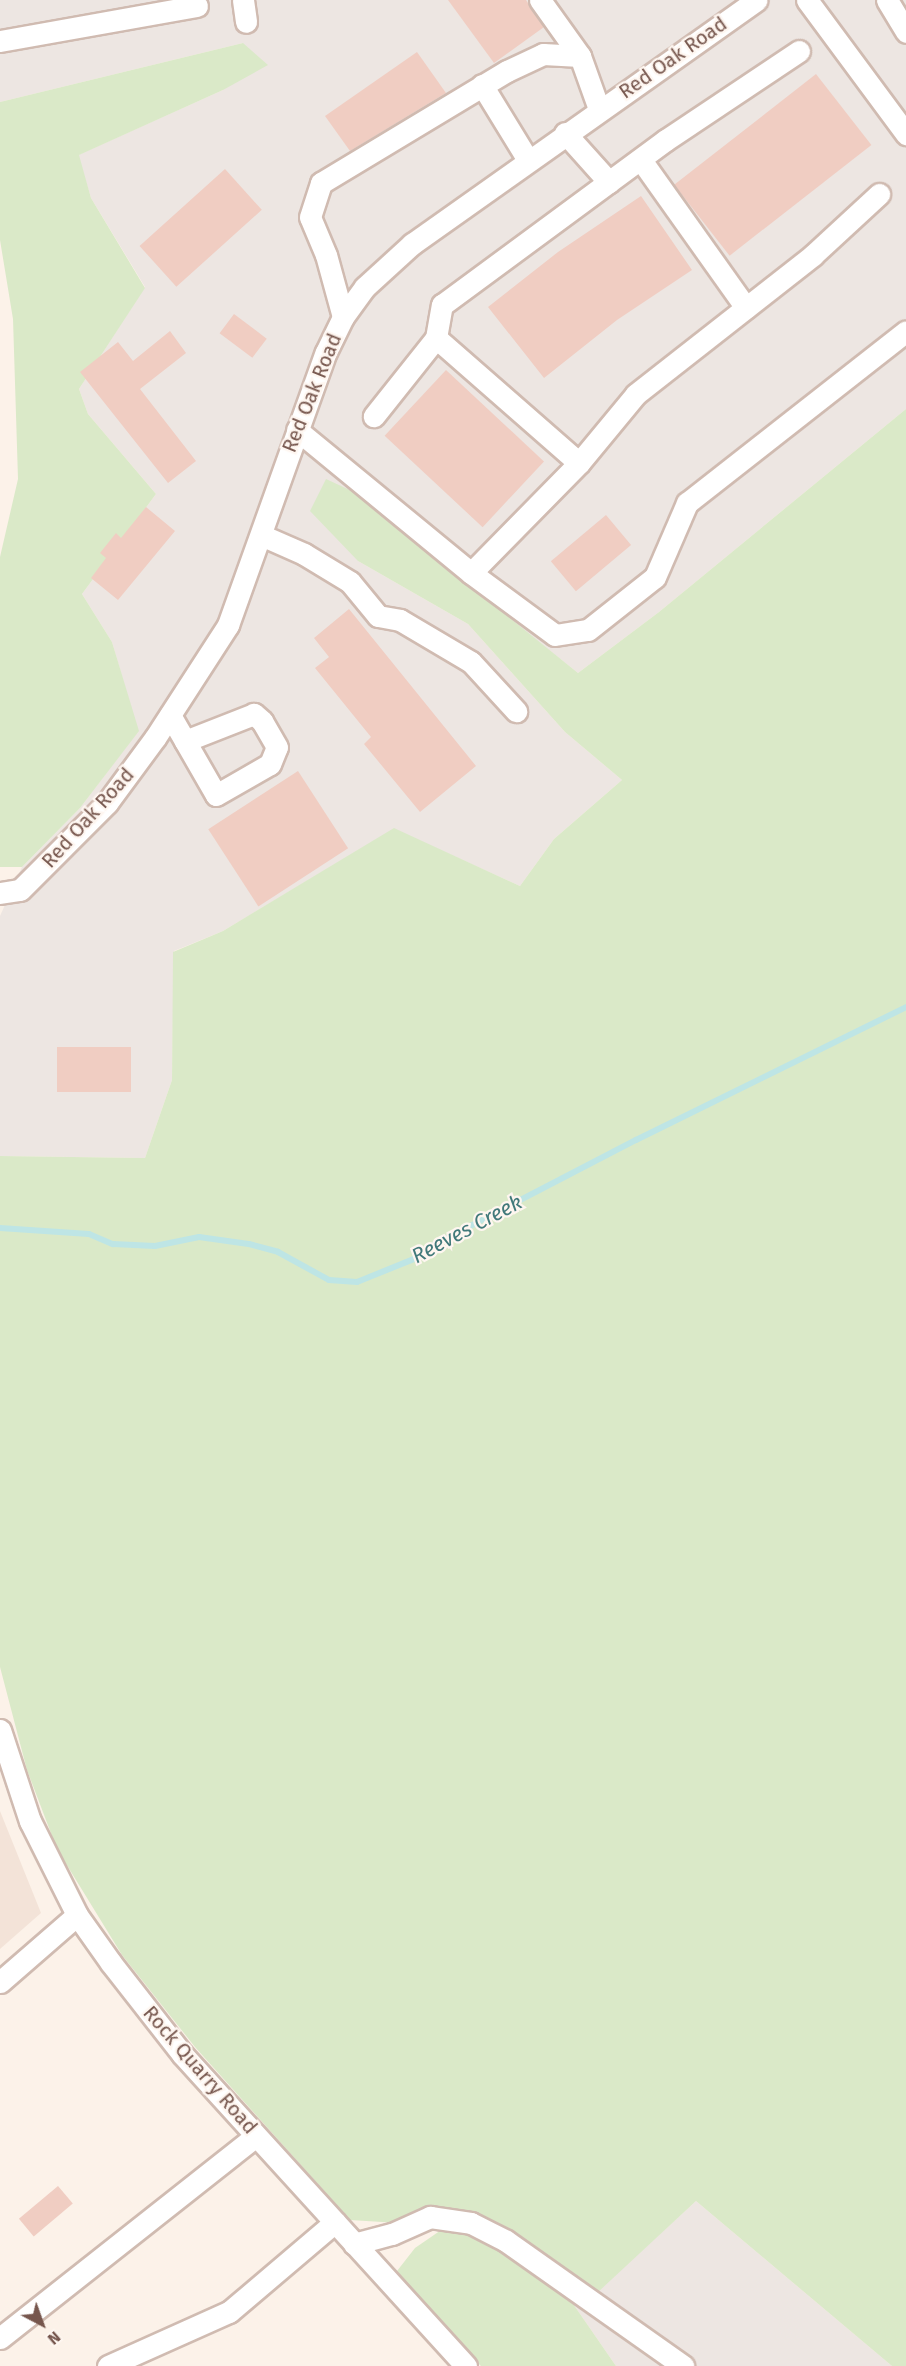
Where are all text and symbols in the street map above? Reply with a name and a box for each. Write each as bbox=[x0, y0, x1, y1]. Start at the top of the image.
street label: Red Oak Road bbox=[614, 12, 732, 104]
street label: Red Oak Road bbox=[277, 330, 347, 456]
street label: Red Oak Road bbox=[37, 763, 139, 873]
water label: Reeves Creek bbox=[407, 1189, 527, 1269]
street label: Rock Quarry Road bbox=[138, 2001, 262, 2139]
north arrow bbox=[12, 2294, 72, 2354]
text: N bbox=[44, 2327, 64, 2349]

